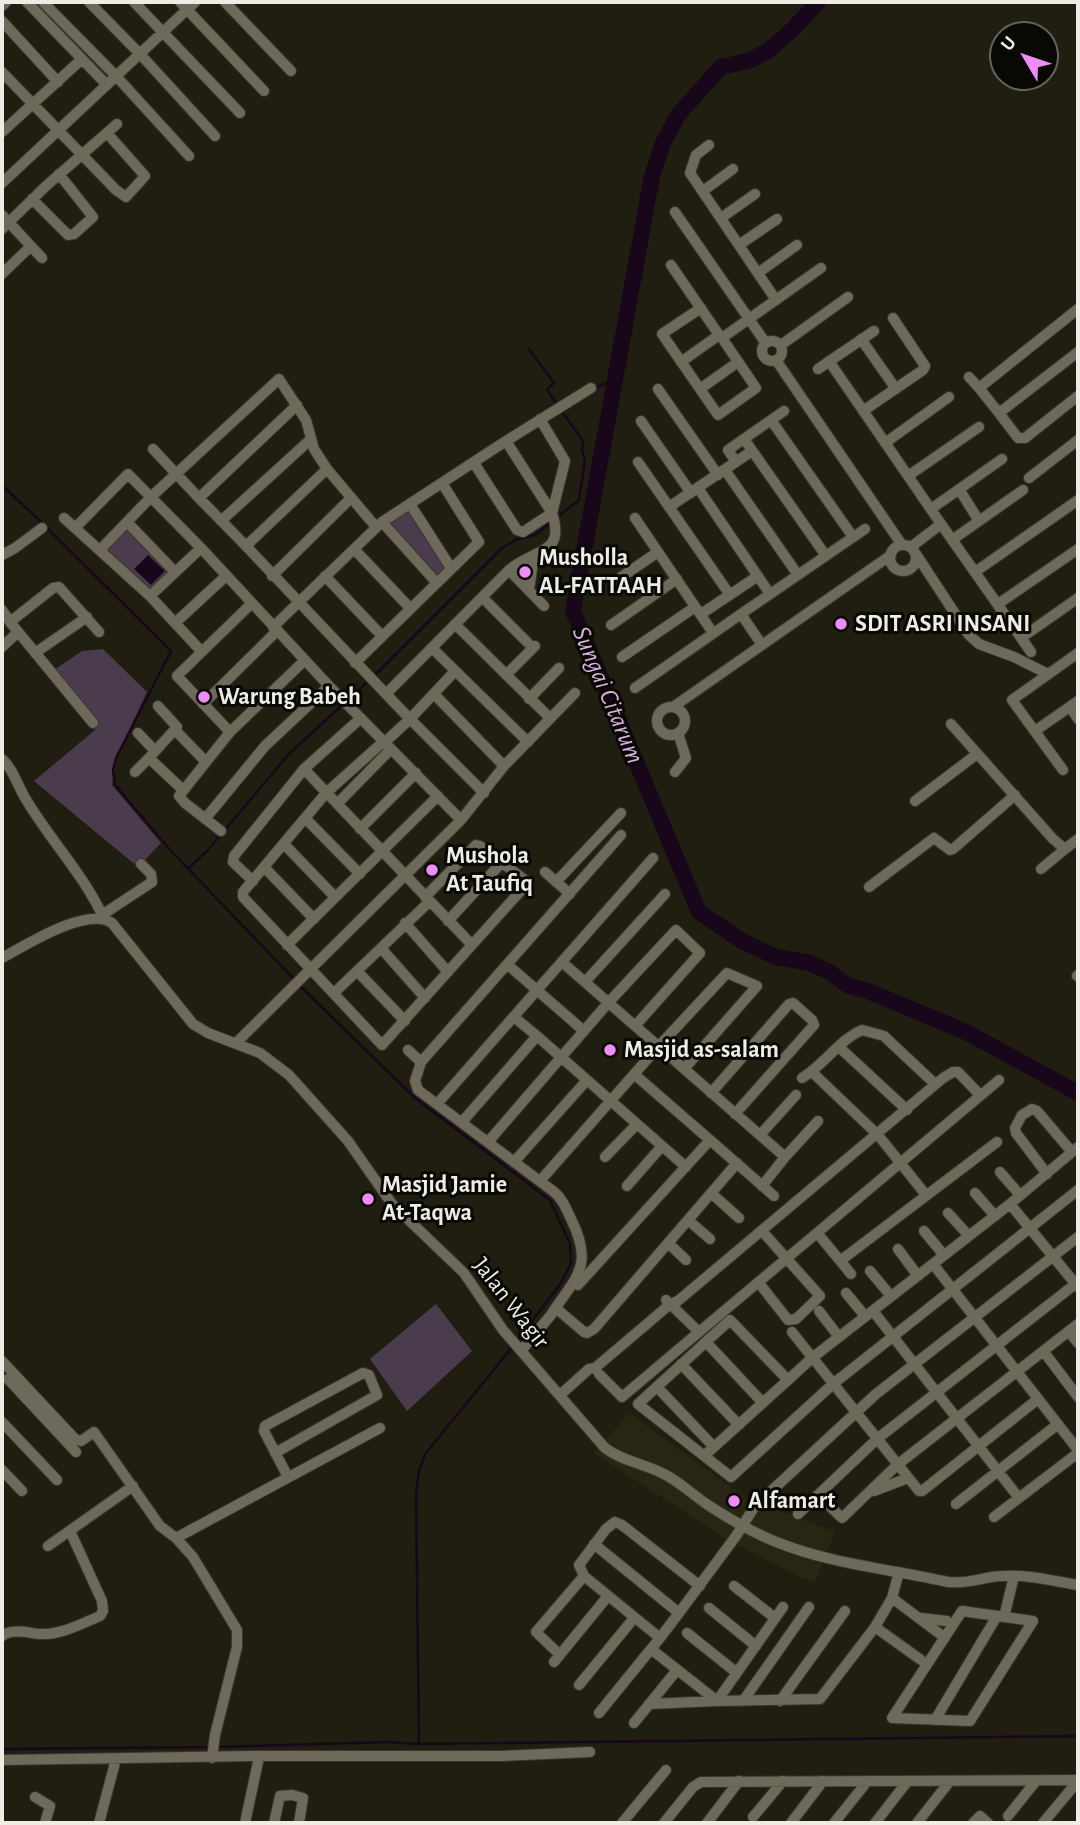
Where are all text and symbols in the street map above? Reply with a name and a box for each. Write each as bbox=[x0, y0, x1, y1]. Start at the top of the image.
north arrow bbox=[989, 21, 1059, 91]
text: U bbox=[998, 33, 1020, 54]
place label: Musholla AL-FATTAAH bbox=[539, 544, 662, 600]
marker: Musholla AL-FATTAAH bbox=[517, 564, 533, 580]
place label: SDIT ASRI INSANI bbox=[855, 610, 1030, 638]
marker: SDIT ASRI INSANI bbox=[833, 616, 849, 632]
water label: Sungai Citarum bbox=[565, 622, 651, 768]
place label: Warung Babeh bbox=[218, 683, 361, 711]
marker: Warung Babeh bbox=[196, 689, 212, 705]
place label: Mushola At Taufiq bbox=[446, 842, 533, 898]
marker: Mushola At Taufiq bbox=[424, 862, 440, 878]
place label: Masjid as-salam bbox=[624, 1036, 779, 1064]
marker: Masjid as-salam bbox=[602, 1042, 618, 1058]
place label: Masjid Jamie At-Taqwa bbox=[382, 1171, 507, 1227]
marker: Masjid Jamie At-Taqwa bbox=[360, 1191, 376, 1207]
street label: Jalan Wagir bbox=[467, 1252, 555, 1354]
place label: Alfamart bbox=[748, 1487, 835, 1515]
marker: Alfamart bbox=[726, 1493, 742, 1509]

